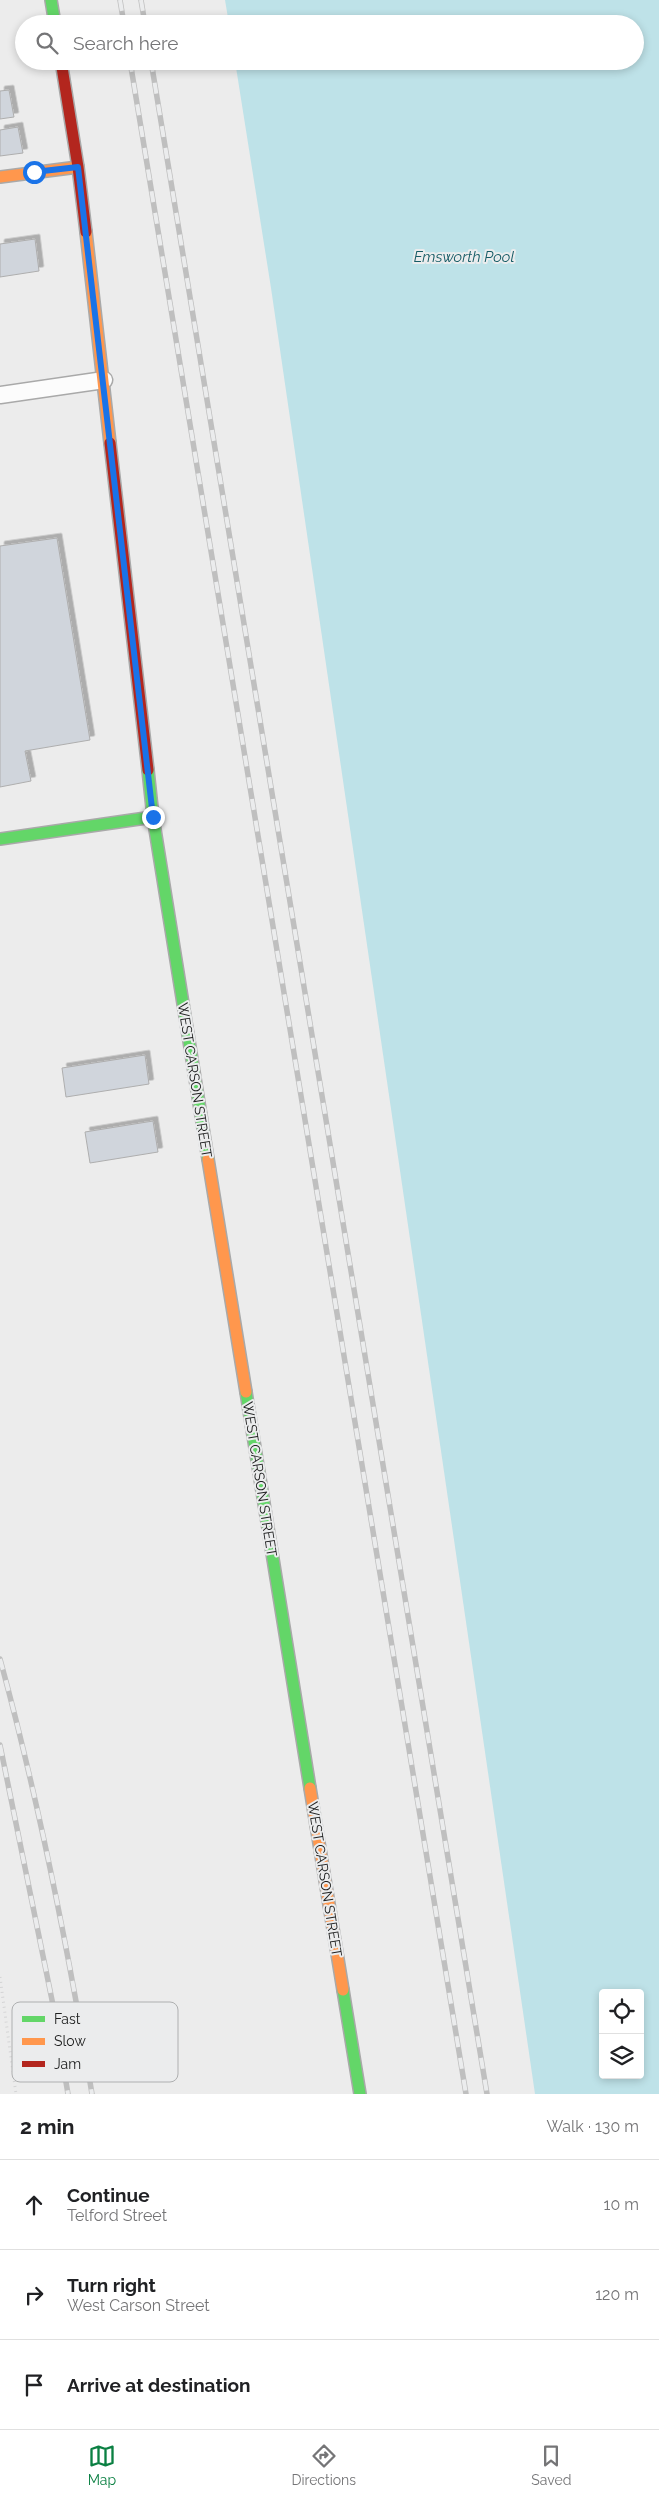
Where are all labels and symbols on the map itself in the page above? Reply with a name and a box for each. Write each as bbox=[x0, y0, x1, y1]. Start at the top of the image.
route start bbox=[23, 161, 46, 184]
water label: Emsworth Pool bbox=[414, 248, 514, 266]
route end bbox=[142, 806, 165, 829]
street label: WEST CARSON STREET bbox=[175, 1001, 215, 1159]
street label: WEST CARSON STREET bbox=[240, 1400, 280, 1558]
street label: WEST CARSON STREET bbox=[305, 1800, 345, 1958]
legend bbox=[12, 2002, 178, 2082]
text: Fast bbox=[54, 2011, 81, 2027]
text: Slow bbox=[54, 2033, 86, 2049]
text: Jam bbox=[54, 2056, 81, 2072]

